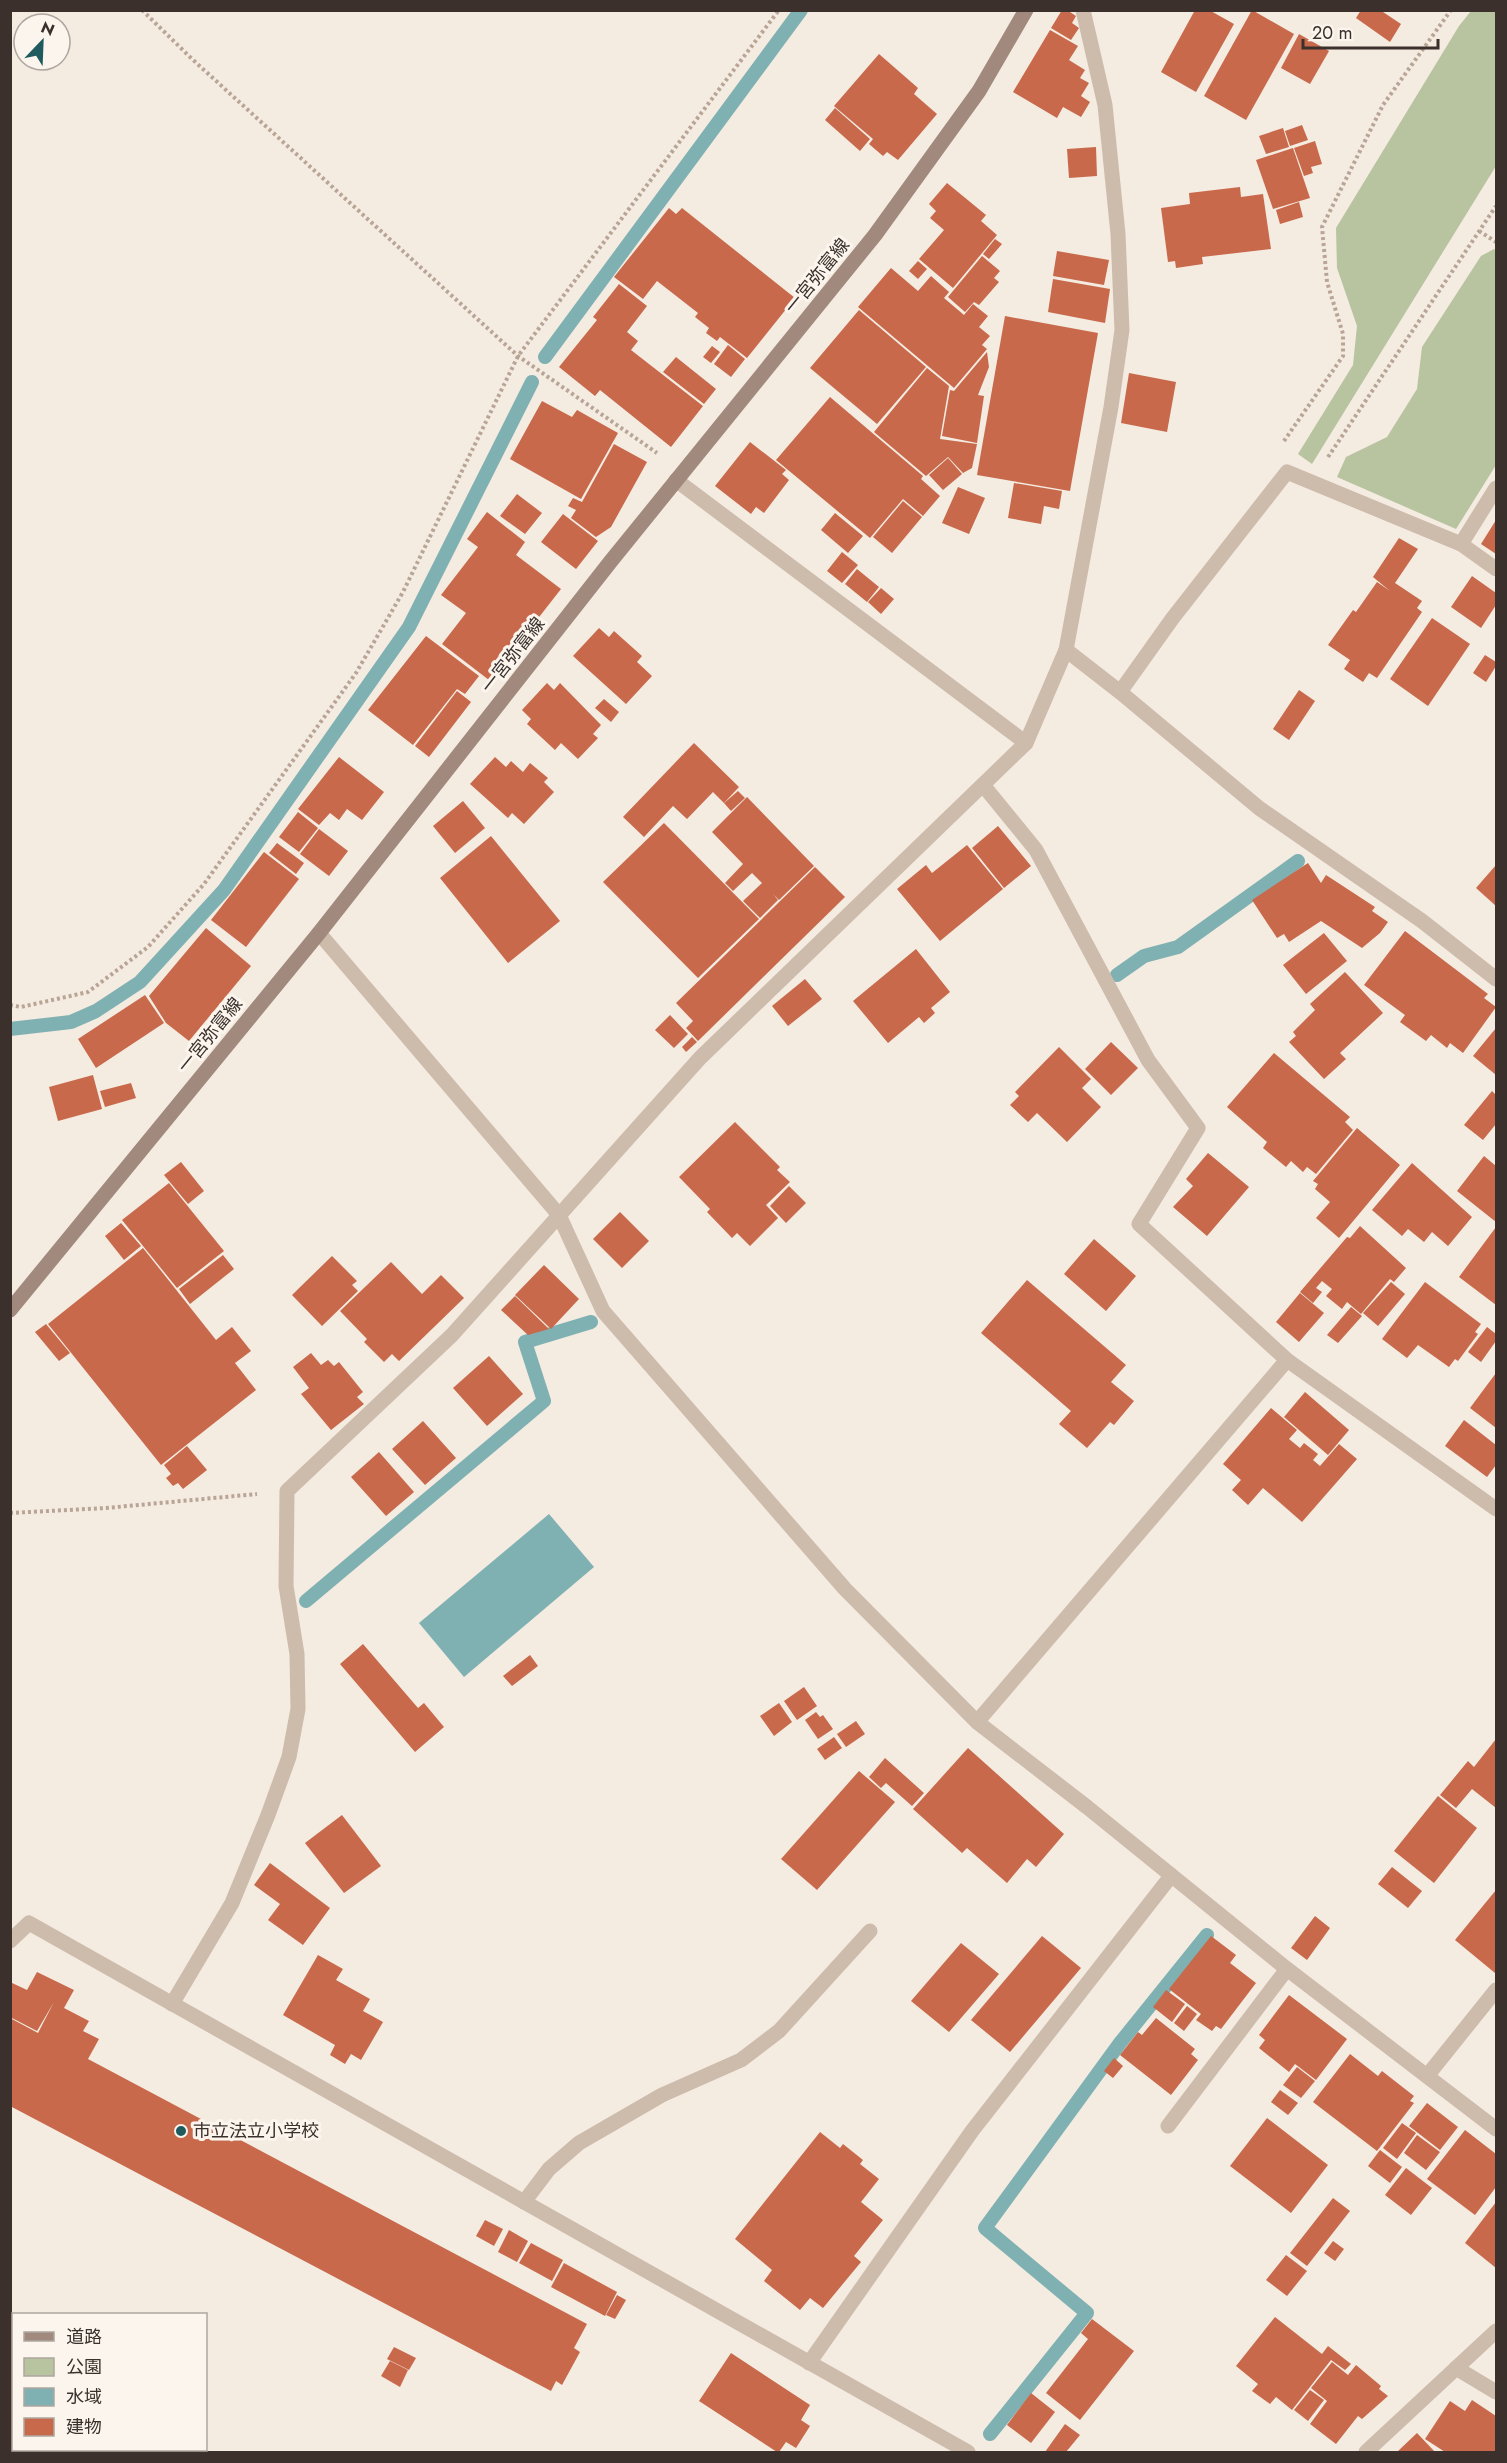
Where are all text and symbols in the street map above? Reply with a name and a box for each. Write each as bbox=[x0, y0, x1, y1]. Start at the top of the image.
north arrow bbox=[12, 12, 72, 72]
scale bar bbox=[1303, 12, 1438, 50]
text: N bbox=[37, 16, 58, 42]
text: 20 m bbox=[1312, 20, 1352, 46]
street label: 一宮弥富線 bbox=[779, 233, 855, 319]
street label: 一宮弥富線 bbox=[475, 612, 551, 698]
street label: 一宮弥富線 bbox=[172, 992, 248, 1078]
place label: 市立法立小学校 bbox=[193, 2118, 319, 2144]
marker: 市立法立小学校 bbox=[174, 2124, 188, 2138]
legend bbox=[12, 2313, 207, 2451]
text: 道路 bbox=[66, 2324, 102, 2350]
text: 公園 bbox=[66, 2354, 102, 2380]
text: 水域 bbox=[66, 2384, 102, 2410]
text: 建物 bbox=[66, 2414, 102, 2440]

